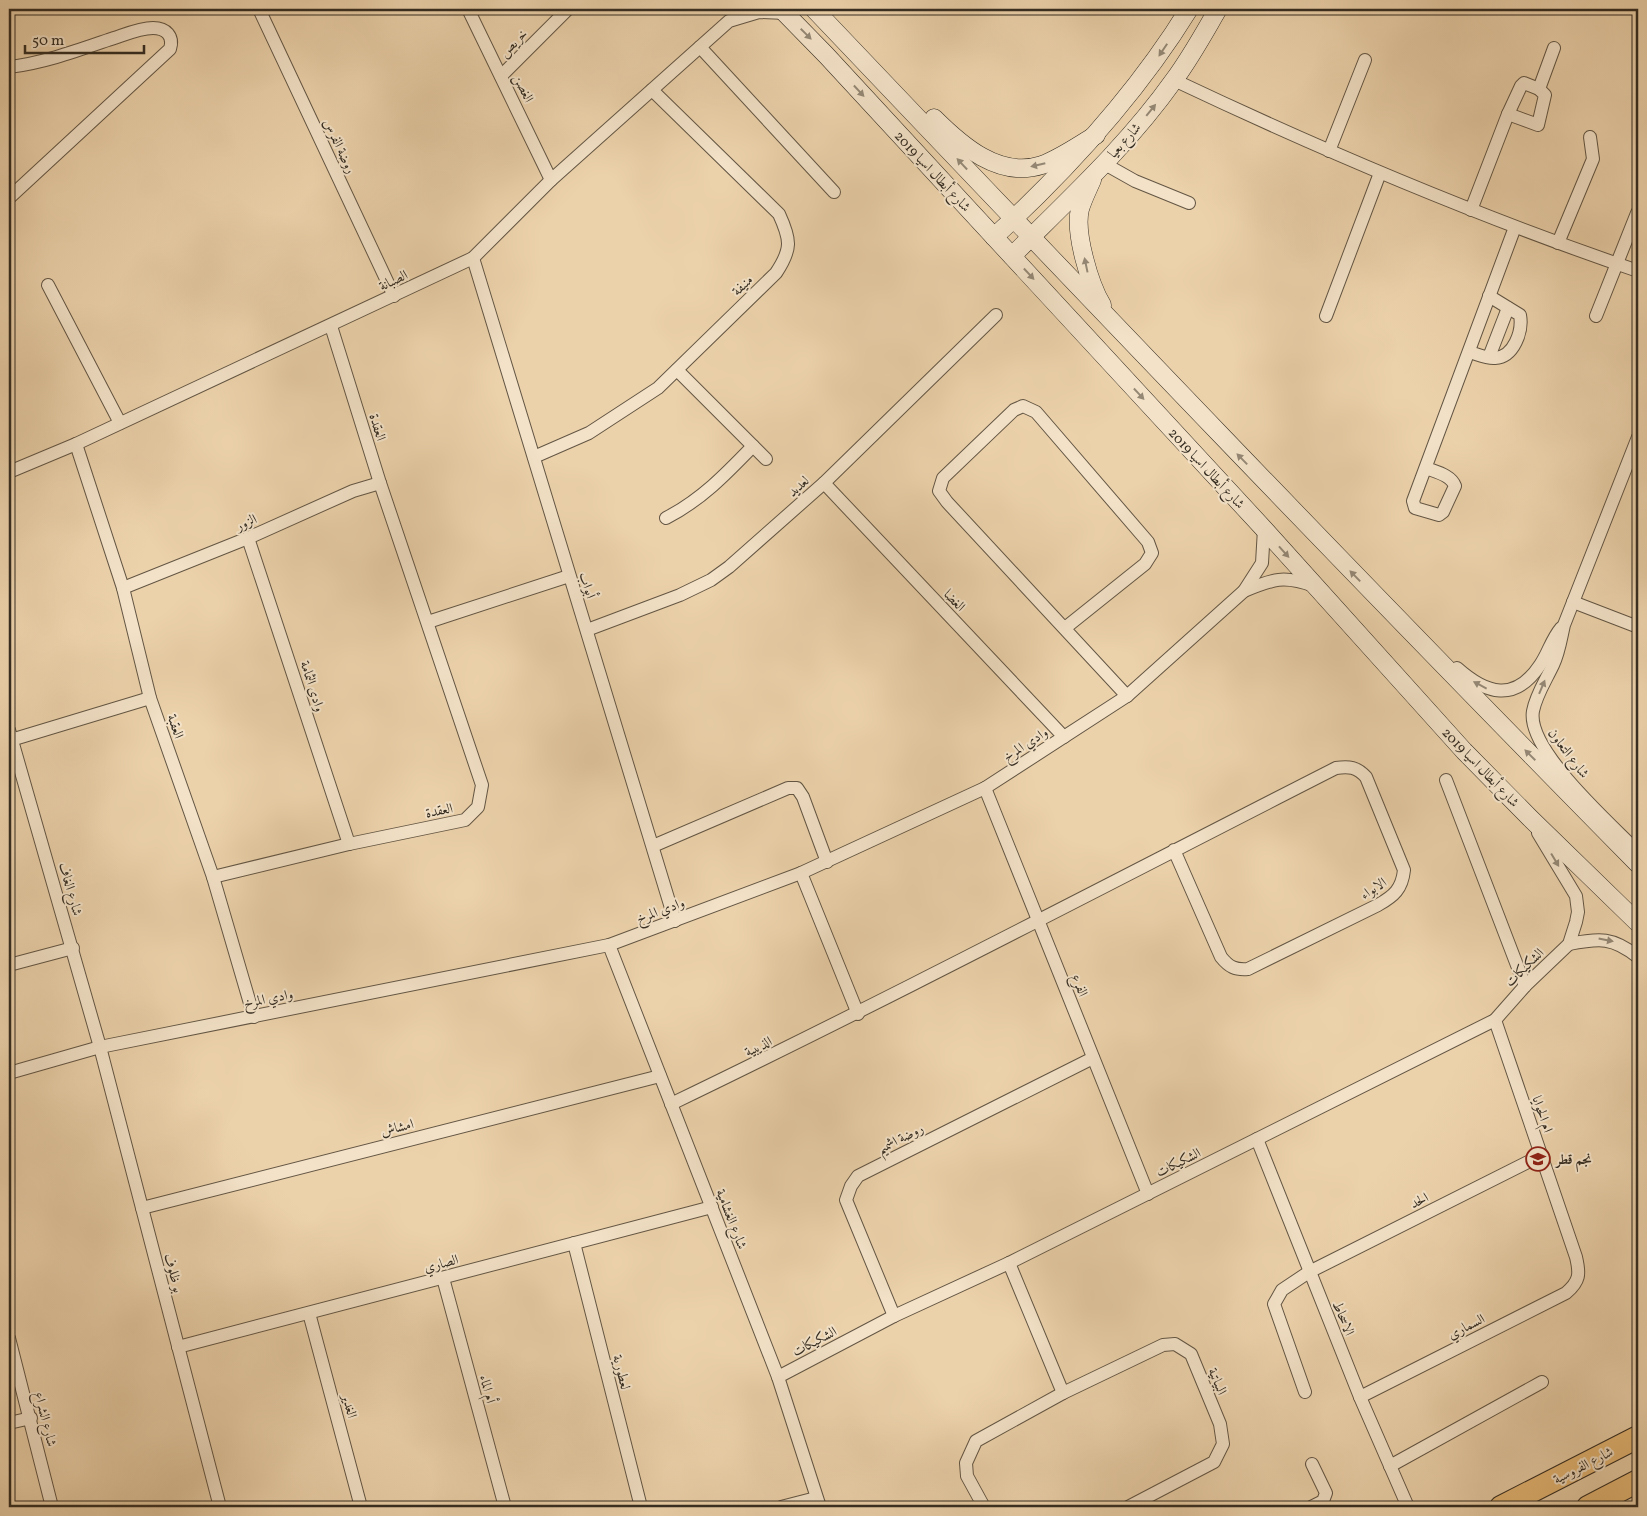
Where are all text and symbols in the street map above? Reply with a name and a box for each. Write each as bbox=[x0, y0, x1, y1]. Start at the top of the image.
scale bar bbox=[25, 22, 144, 54]
street label: خريص bbox=[496, 26, 532, 63]
one-way arrow bbox=[800, 28, 812, 40]
text: 50 m bbox=[32, 31, 64, 52]
one-way arrow bbox=[1158, 43, 1168, 57]
street label: الغصن bbox=[508, 71, 538, 106]
one-way arrow bbox=[853, 84, 865, 96]
one-way arrow bbox=[1145, 104, 1156, 117]
street label: روضة الفرس bbox=[318, 116, 360, 177]
street label: شارع بعيا bbox=[1104, 119, 1147, 163]
street label: شارع أبطال اسيا 2019 bbox=[889, 126, 976, 217]
one-way arrow bbox=[956, 159, 968, 171]
one-way arrow bbox=[1030, 161, 1045, 169]
one-way arrow bbox=[1082, 258, 1090, 273]
street label: الصبانة bbox=[376, 266, 411, 297]
one-way arrow bbox=[1023, 268, 1034, 281]
street label: منيفة bbox=[728, 271, 758, 301]
one-way arrow bbox=[1133, 387, 1145, 399]
street label: العقدة bbox=[363, 411, 390, 443]
street label: شارع أبطال اسيا 2019 bbox=[1163, 423, 1250, 514]
one-way arrow bbox=[1237, 453, 1249, 465]
street label: لعديد bbox=[784, 472, 814, 502]
street label: الزور bbox=[231, 510, 260, 537]
one-way arrow bbox=[1279, 546, 1290, 559]
street label: أبواب bbox=[573, 569, 602, 602]
one-way arrow bbox=[1349, 571, 1361, 583]
street label: الغضا bbox=[939, 586, 969, 616]
street label: وادى الثمامة bbox=[294, 659, 329, 714]
one-way arrow bbox=[1538, 679, 1546, 694]
one-way arrow bbox=[1473, 681, 1487, 689]
street label: العقبة bbox=[162, 712, 188, 741]
street label: شارع أبطال اسيا 2019 bbox=[1436, 723, 1524, 813]
street label: وادي المرخ bbox=[999, 724, 1053, 769]
street label: شارع التعاون bbox=[1542, 725, 1593, 783]
one-way arrow bbox=[1524, 749, 1536, 761]
street label: العقدة bbox=[424, 799, 455, 824]
one-way arrow bbox=[1550, 854, 1560, 867]
street label: شارع الغاف bbox=[52, 861, 86, 919]
street label: الابواء bbox=[1357, 874, 1391, 905]
street label: وادي المرخ bbox=[634, 894, 688, 931]
one-way arrow bbox=[1598, 937, 1614, 945]
street label: الشكيكات bbox=[1501, 944, 1549, 992]
street label: الفرع bbox=[1065, 971, 1092, 1000]
street label: وادي المرخ bbox=[242, 985, 295, 1016]
street label: الذيبية bbox=[742, 1033, 776, 1062]
street label: ام الحوايا bbox=[1525, 1094, 1557, 1136]
street label: امشاش bbox=[379, 1115, 416, 1142]
street label: روضة اشميم bbox=[874, 1120, 929, 1162]
street label: الشكيكات bbox=[1153, 1144, 1204, 1183]
school or university icon: نجم قطر bbox=[1525, 1146, 1551, 1172]
place label: نجم قطر bbox=[1554, 1151, 1592, 1172]
street label: شارع الغشامية bbox=[710, 1187, 751, 1253]
street label: الحد bbox=[1407, 1189, 1432, 1214]
street label: الصاري bbox=[422, 1251, 461, 1279]
street label: بو ظلوف bbox=[158, 1252, 187, 1295]
street label: الاسحاط bbox=[1327, 1298, 1358, 1339]
street label: السماري bbox=[1445, 1310, 1489, 1346]
street label: الشكيكات bbox=[789, 1323, 840, 1362]
street label: لعطورية bbox=[607, 1353, 634, 1392]
street label: البياتية bbox=[1202, 1365, 1231, 1398]
street label: أم الماء bbox=[472, 1372, 502, 1407]
street label: شارع الشراع bbox=[28, 1390, 61, 1449]
street label: الغدير bbox=[336, 1390, 361, 1420]
street label: شارع الفروسية bbox=[1550, 1443, 1617, 1490]

